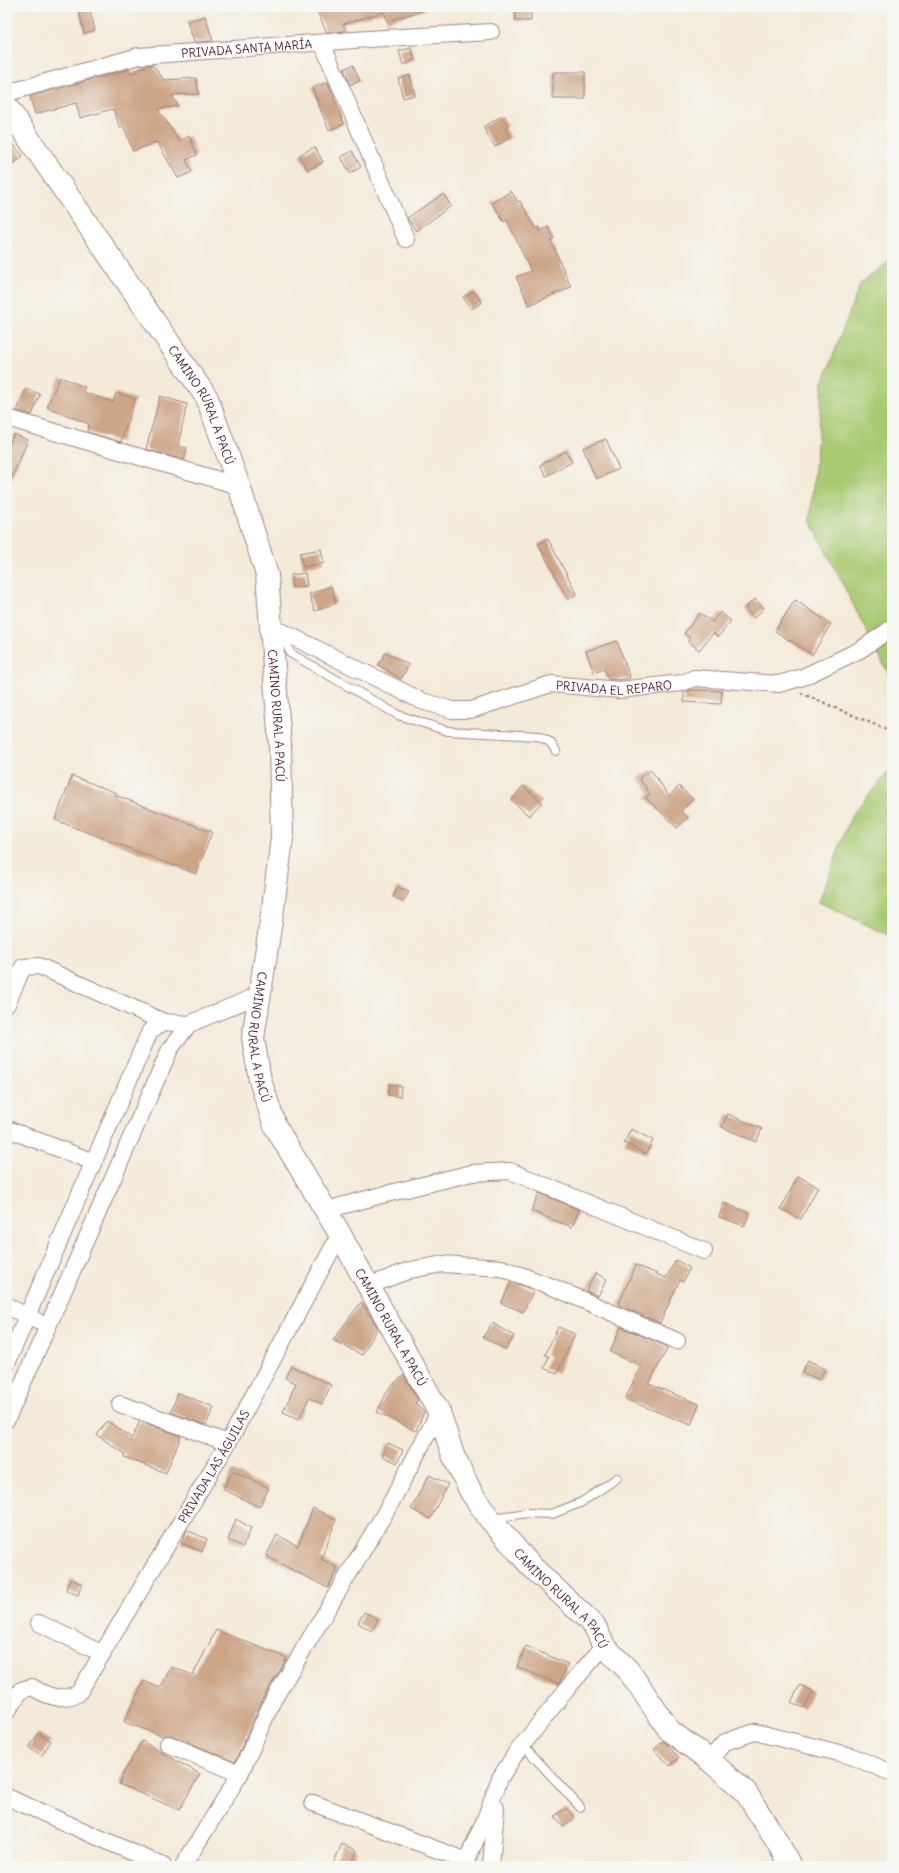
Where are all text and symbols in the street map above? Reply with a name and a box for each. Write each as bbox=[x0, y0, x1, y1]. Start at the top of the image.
street label: PRIVADA SANTA MARÍA bbox=[181, 36, 313, 60]
street label: CAMINO RURAL A PACÚ bbox=[165, 342, 238, 467]
street label: CAMINO RURAL A PACÚ bbox=[265, 649, 288, 782]
street label: PRIVADA EL REPARO bbox=[555, 677, 673, 698]
street label: CAMINO RURAL A PACÚ bbox=[246, 971, 274, 1104]
street label: CAMINO RURAL A PACÚ bbox=[352, 1265, 430, 1389]
street label: PRIVADA LAS ÁGUILAS bbox=[174, 1407, 252, 1526]
street label: CAMINO RURAL A PACÚ bbox=[511, 1545, 612, 1651]

